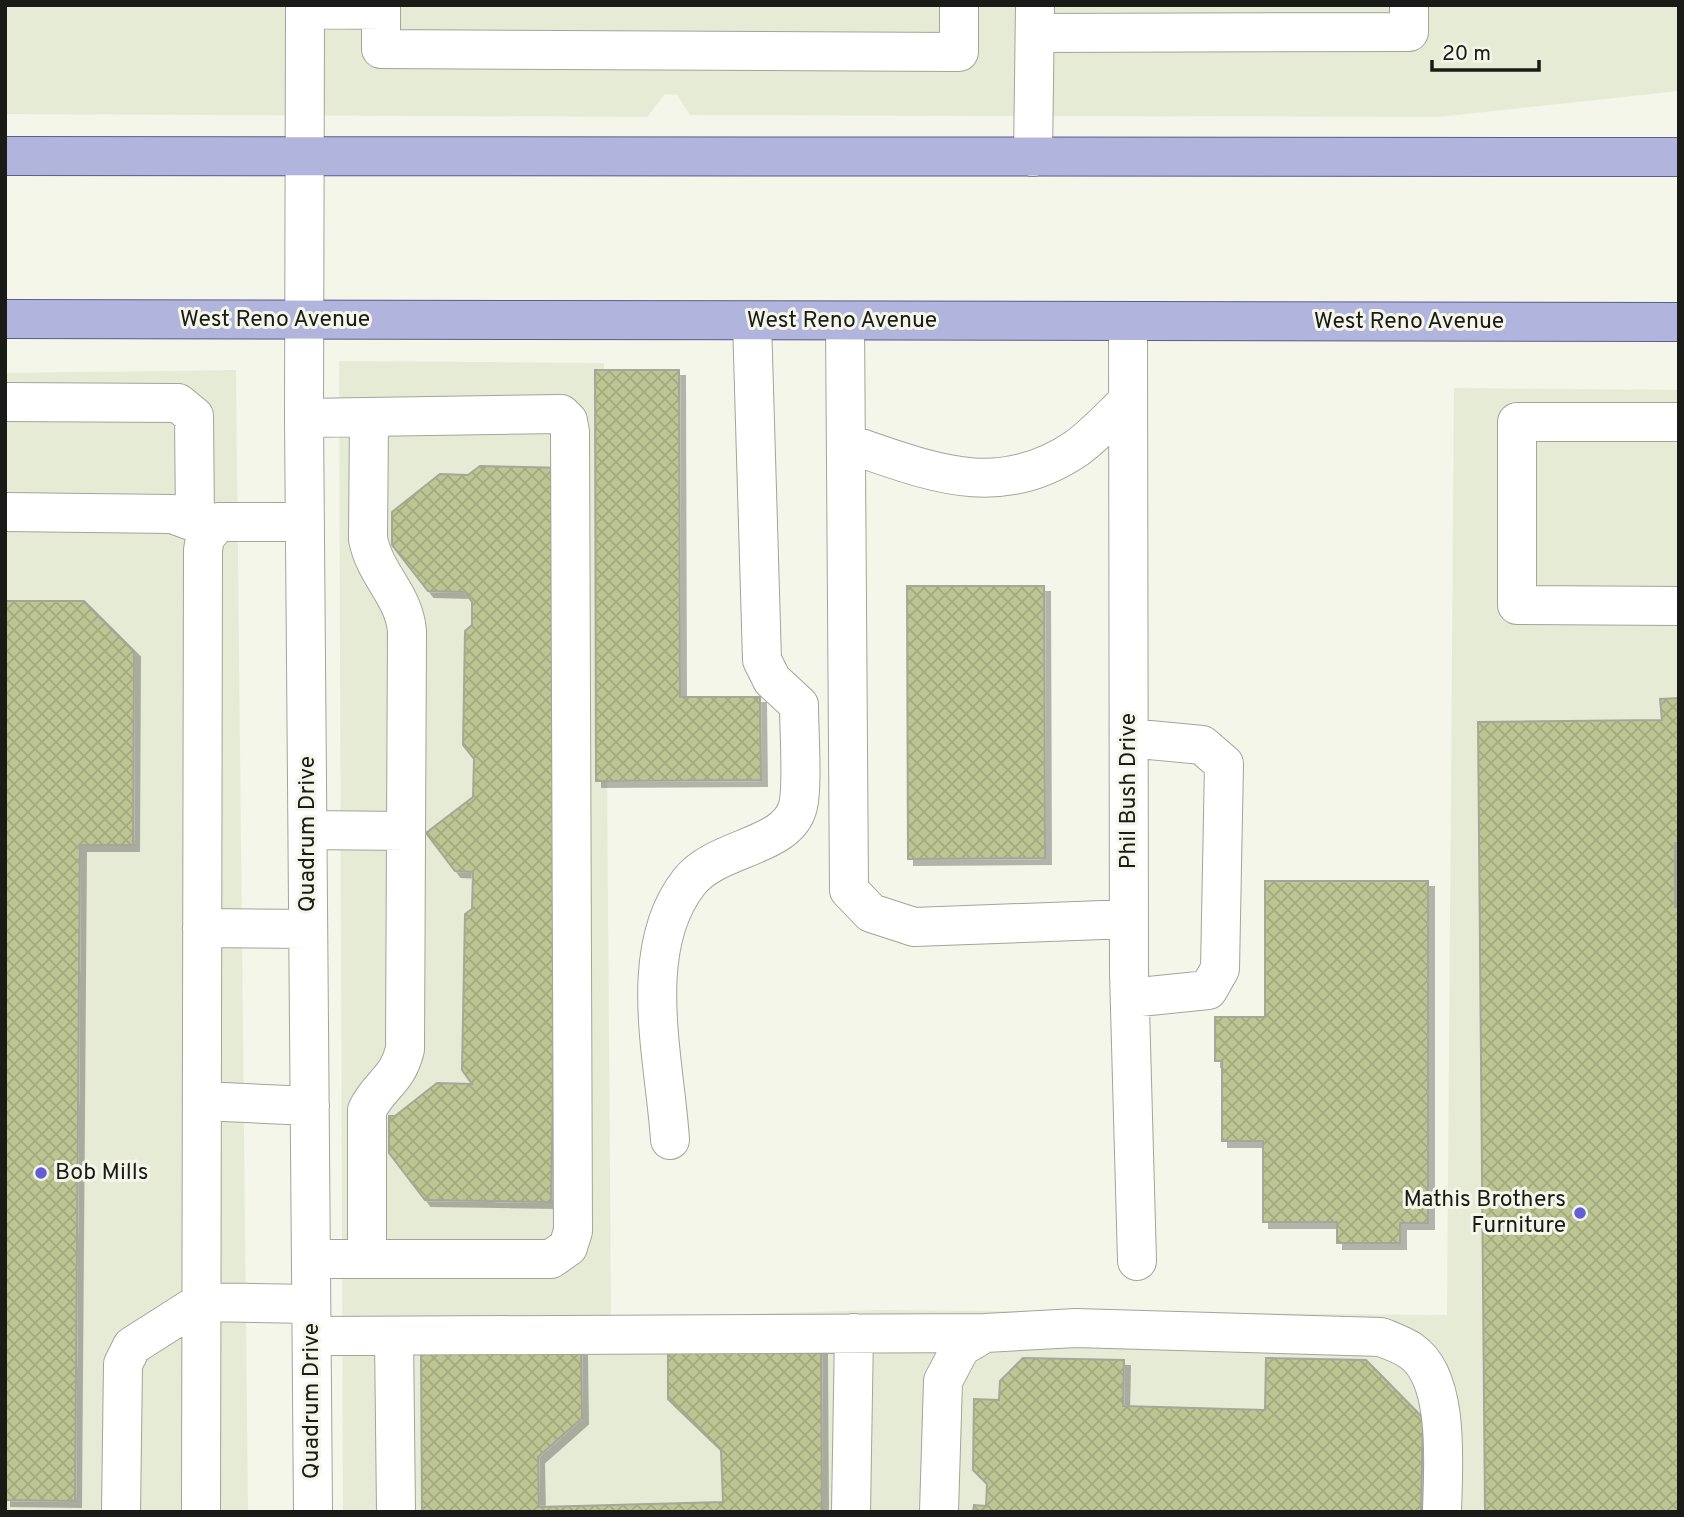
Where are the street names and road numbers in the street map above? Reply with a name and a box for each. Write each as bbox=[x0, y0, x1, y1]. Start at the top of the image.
street label: West Reno Avenue bbox=[180, 306, 370, 335]
street label: West Reno Avenue bbox=[747, 307, 937, 336]
street label: West Reno Avenue bbox=[1314, 308, 1504, 337]
street label: Phil Bush Drive bbox=[1115, 713, 1144, 869]
street label: Quadrum Drive bbox=[294, 756, 323, 912]
street label: Quadrum Drive bbox=[298, 1323, 327, 1479]

